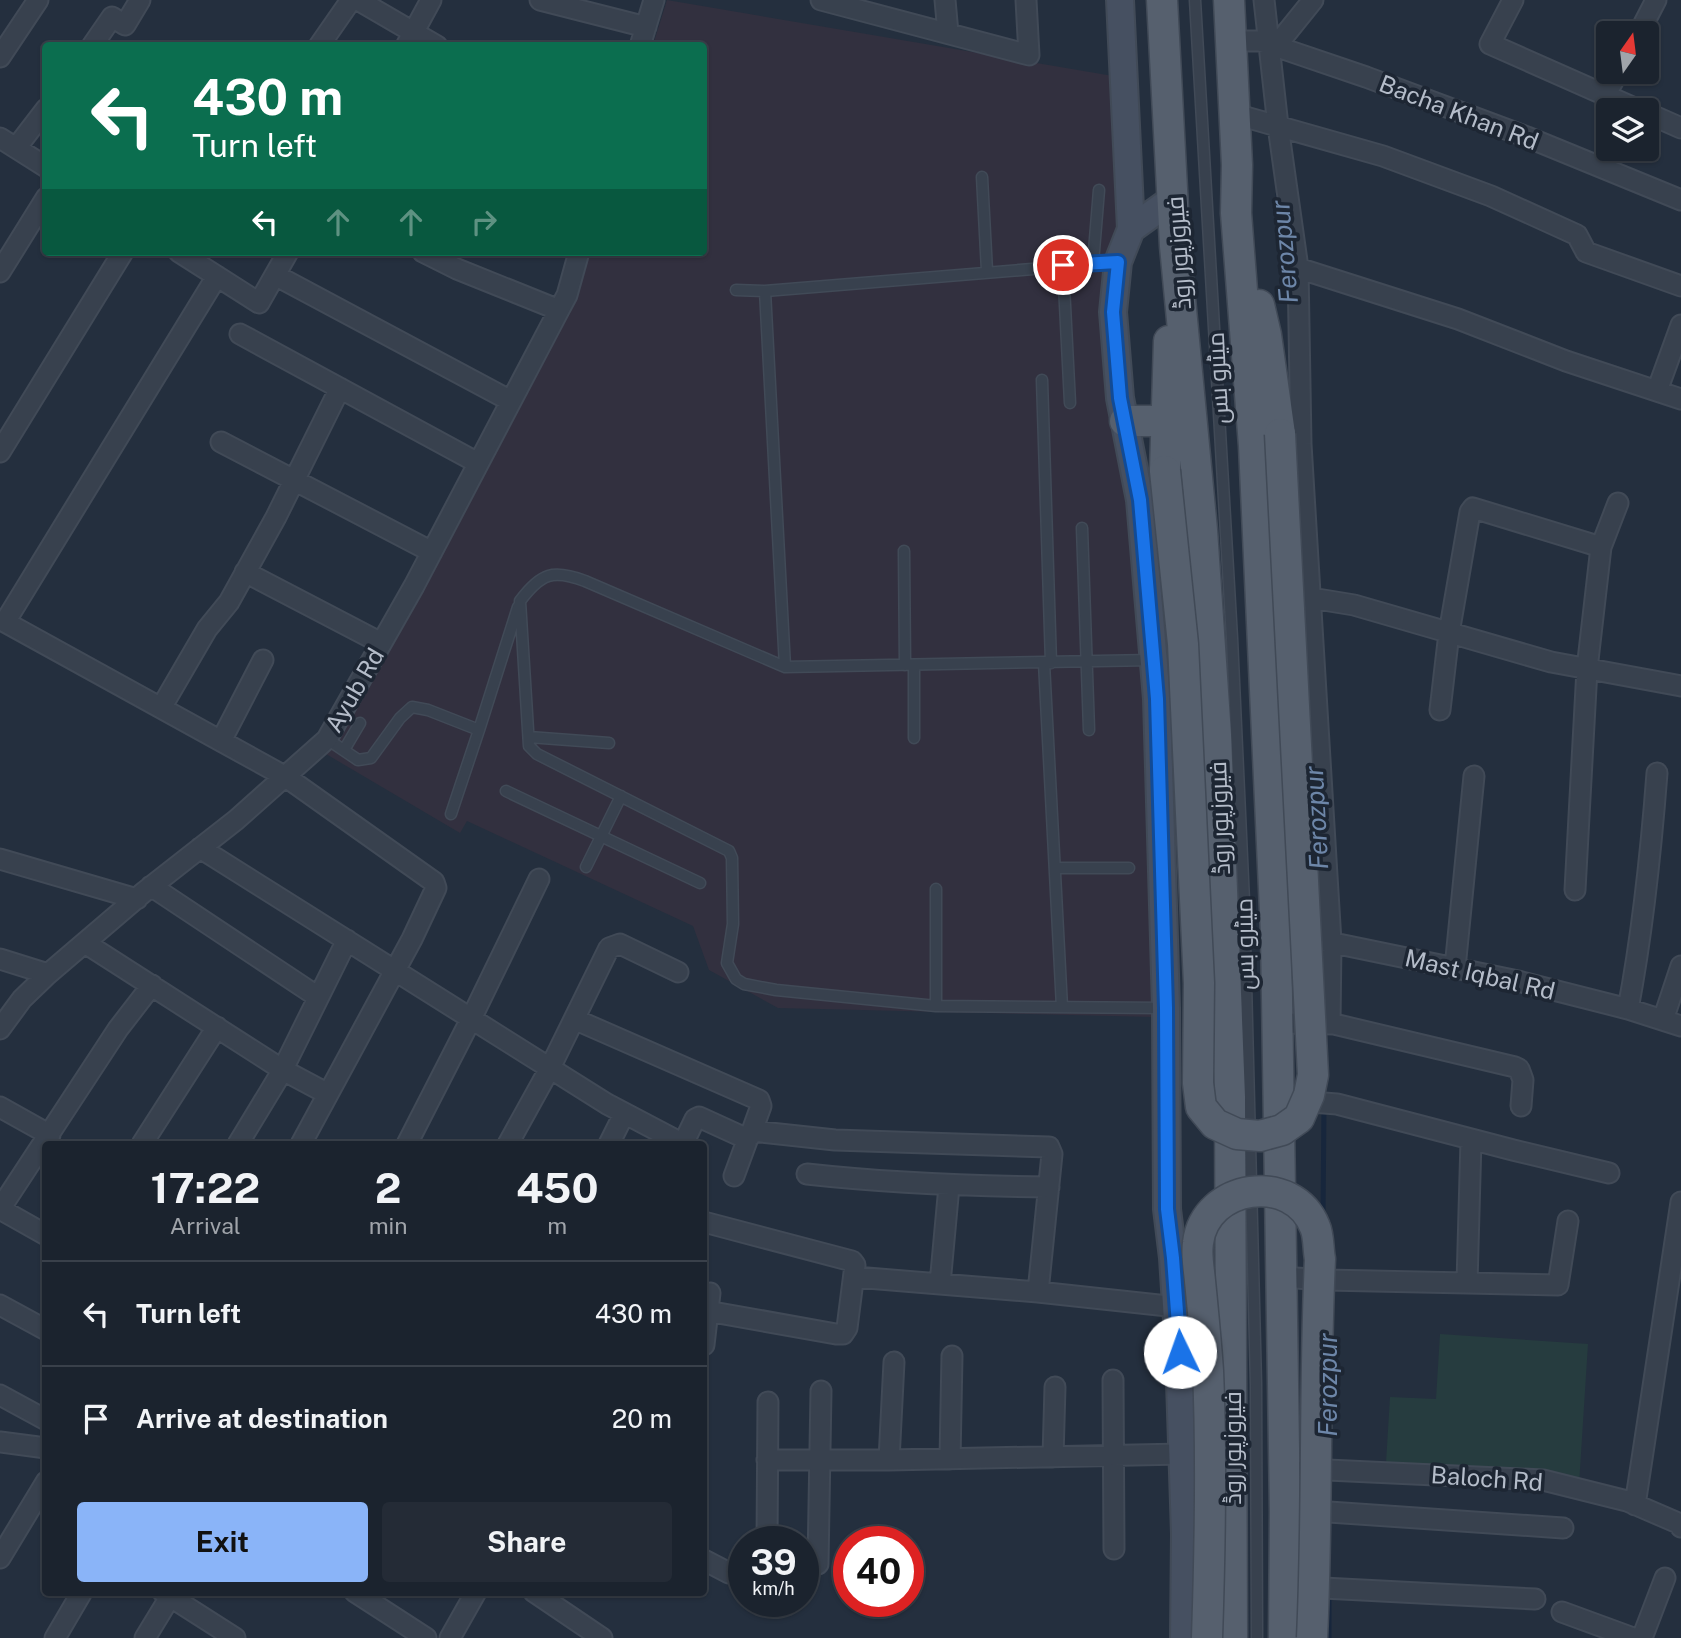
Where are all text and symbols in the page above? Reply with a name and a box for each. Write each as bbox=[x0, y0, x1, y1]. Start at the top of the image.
north arrow bbox=[1596, 21, 1659, 84]
map controls bbox=[1596, 21, 1659, 161]
text: 430 m bbox=[192, 68, 343, 126]
street label: Bacha Khan Rd bbox=[1375, 69, 1543, 155]
icon: left bbox=[77, 70, 168, 161]
button: layers bbox=[1596, 98, 1659, 161]
text: Turn left bbox=[192, 127, 317, 164]
street label: فیروزپور روڈ bbox=[1160, 195, 1199, 311]
water label: Ferozpur bbox=[1264, 199, 1304, 305]
icon: left bbox=[246, 203, 284, 241]
icon: ahead bbox=[319, 203, 357, 241]
icon: ahead bbox=[392, 203, 430, 241]
icon: right bbox=[465, 203, 503, 241]
pin bbox=[1033, 235, 1093, 295]
icon: arrive bbox=[1044, 246, 1082, 284]
street label: میٹرو بس bbox=[1201, 331, 1234, 425]
street label: Ayub Rd bbox=[319, 643, 389, 737]
street label: فیروزپور روڈ bbox=[1203, 761, 1238, 875]
water label: Ferozpur bbox=[1298, 765, 1334, 871]
street label: میٹرو بس bbox=[1229, 898, 1260, 990]
street label: Mast Iqbal Rd bbox=[1402, 943, 1558, 1005]
text: 17:22 bbox=[150, 1163, 260, 1212]
text: 2 bbox=[375, 1163, 401, 1212]
text: 450 bbox=[516, 1163, 599, 1212]
text: Arrival bbox=[170, 1212, 241, 1239]
text: min bbox=[369, 1212, 408, 1239]
text: m bbox=[547, 1212, 567, 1239]
icon: left bbox=[77, 1295, 115, 1333]
text: Turn left bbox=[136, 1298, 241, 1329]
text: 430 m bbox=[595, 1298, 672, 1329]
position arrow bbox=[1143, 1315, 1217, 1389]
water label: Ferozpur bbox=[1312, 1333, 1343, 1437]
street label: فیروزپور روڈ bbox=[1218, 1391, 1249, 1505]
icon: arrive bbox=[77, 1400, 115, 1438]
text: Arrive at destination bbox=[136, 1403, 388, 1434]
text: 20 m bbox=[612, 1403, 672, 1434]
street label: Baloch Rd bbox=[1430, 1460, 1544, 1496]
button: Exit bbox=[77, 1502, 368, 1582]
button: Share bbox=[382, 1502, 672, 1582]
speed limit sign: 40 bbox=[833, 1526, 924, 1617]
text: 39 bbox=[750, 1542, 797, 1583]
text: km/h bbox=[752, 1578, 795, 1599]

